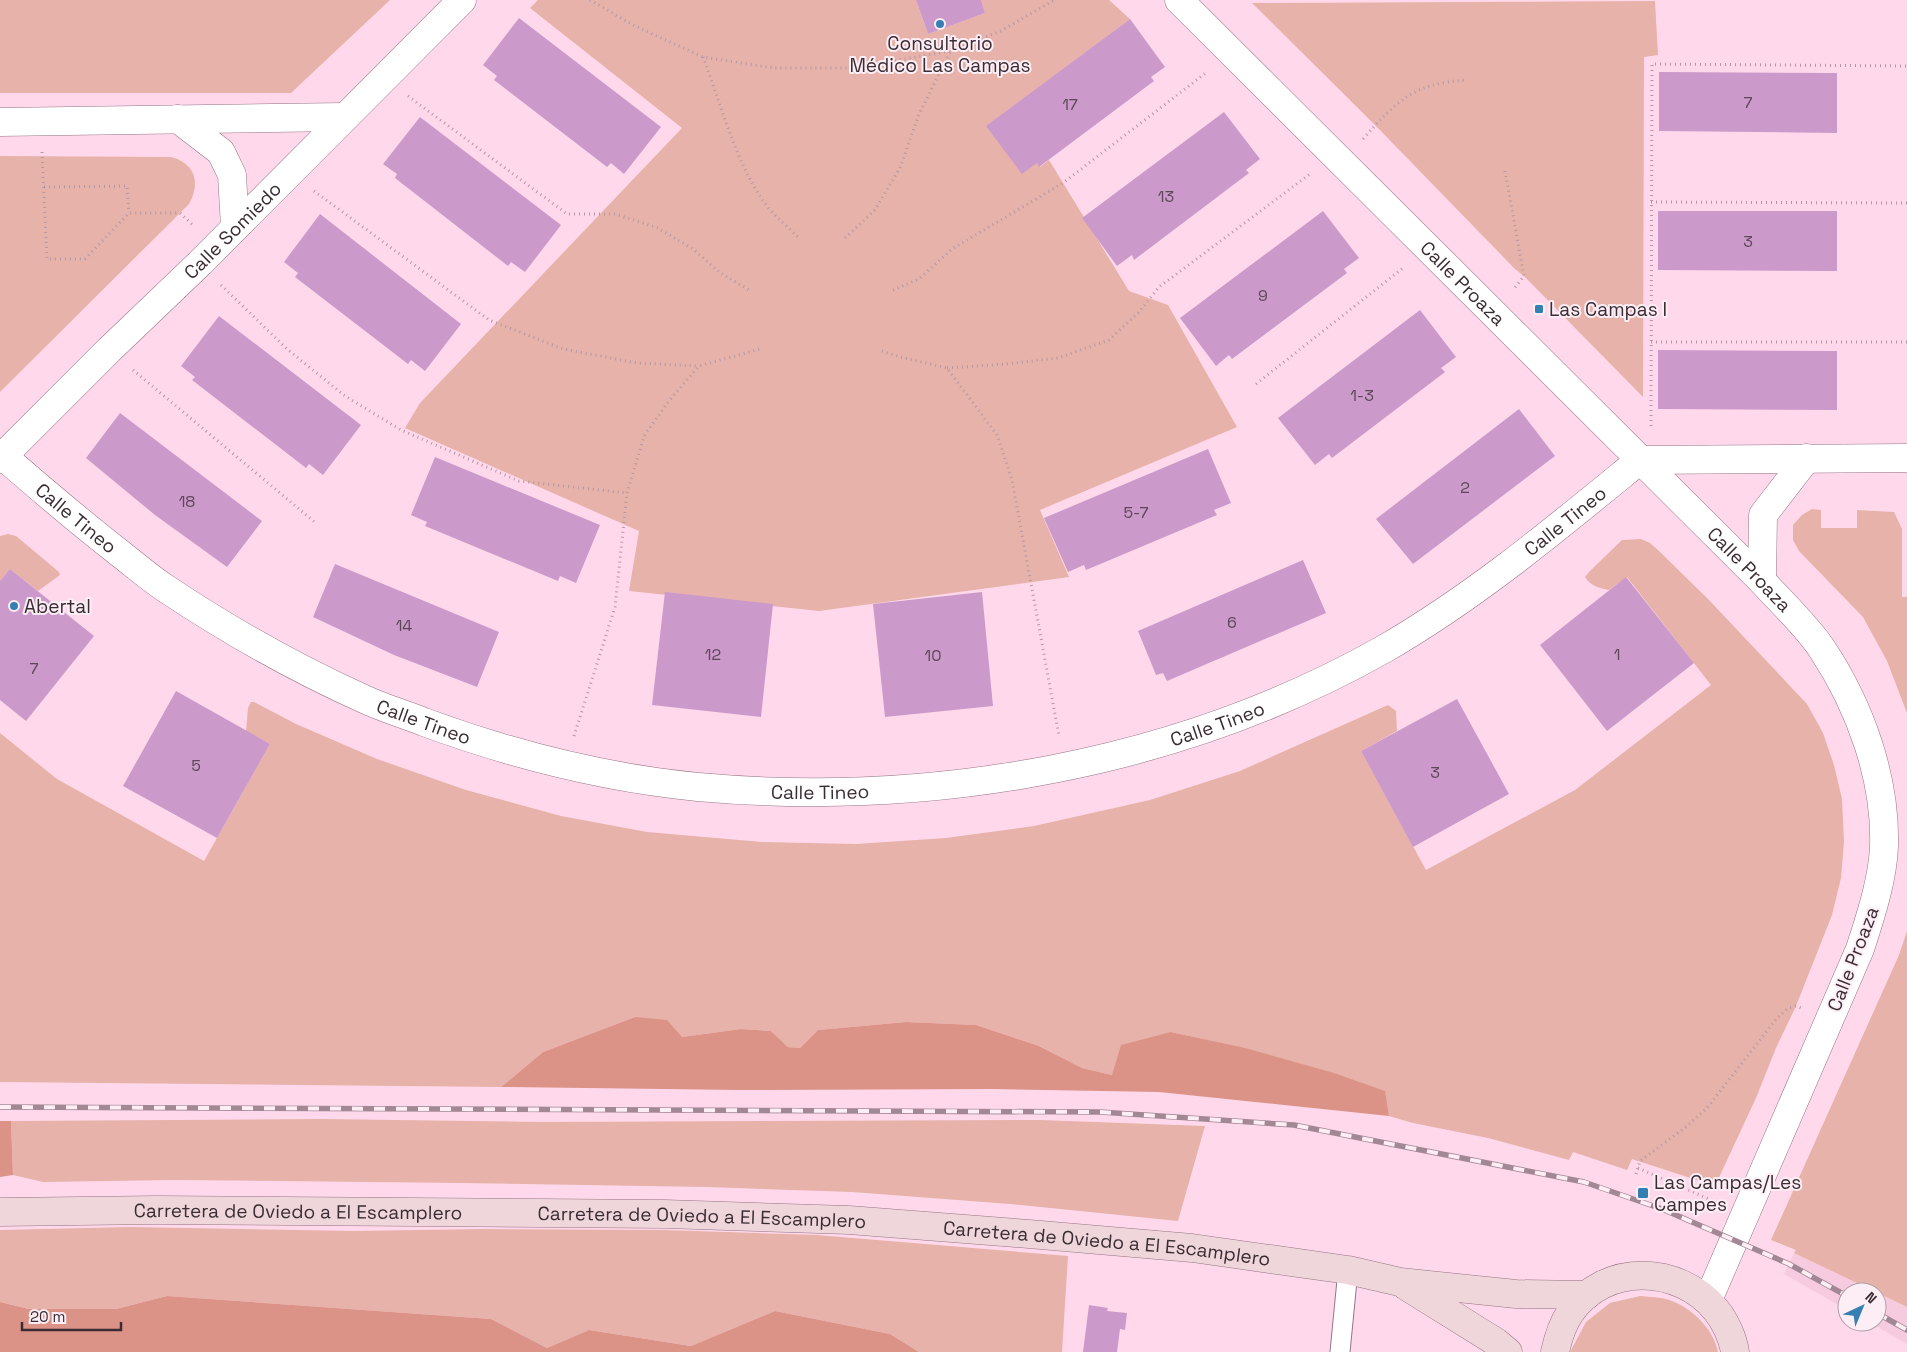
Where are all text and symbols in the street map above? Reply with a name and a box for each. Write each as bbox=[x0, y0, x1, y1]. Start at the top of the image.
marker: Consultorio Médico Las Campas bbox=[934, 18, 946, 30]
place label: Consultorio Médico Las Campas bbox=[849, 31, 1031, 78]
house number: 7 bbox=[1743, 92, 1753, 113]
house number: 17 bbox=[1062, 94, 1078, 115]
street label: Calle Somiedo bbox=[178, 176, 287, 285]
house number: 13 bbox=[1158, 186, 1174, 207]
house number: 3 bbox=[1743, 231, 1753, 252]
street label: Calle Proaza bbox=[1415, 235, 1511, 331]
house number: 9 bbox=[1258, 285, 1268, 306]
place label: Las Campas I bbox=[1549, 297, 1667, 322]
marker: Las Campas I bbox=[1533, 303, 1545, 315]
house number: 1-3 bbox=[1350, 385, 1374, 406]
street label: Calle Tineo bbox=[30, 477, 122, 559]
house number: 2 bbox=[1460, 477, 1470, 498]
street label: Calle Tineo bbox=[1519, 480, 1611, 561]
house number: 18 bbox=[179, 491, 195, 512]
house number: 5-7 bbox=[1124, 502, 1148, 523]
street label: Calle Proaza bbox=[1702, 521, 1797, 617]
place label: Abertal bbox=[24, 594, 91, 619]
marker: Abertal bbox=[8, 600, 20, 612]
house number: 6 bbox=[1227, 612, 1237, 633]
house number: 14 bbox=[396, 615, 412, 636]
house number: 12 bbox=[705, 644, 721, 665]
house number: 1 bbox=[1614, 644, 1620, 665]
house number: 10 bbox=[925, 645, 941, 666]
house number: 7 bbox=[29, 658, 39, 679]
street label: Calle Tineo bbox=[373, 693, 474, 750]
street label: Calle Tineo bbox=[1167, 695, 1268, 752]
house number: 5 bbox=[191, 755, 201, 776]
house number: 3 bbox=[1430, 762, 1440, 783]
street label: Calle Tineo bbox=[771, 778, 870, 805]
street label: Calle Proaza bbox=[1822, 903, 1884, 1015]
place label: Las Campas/Les Campes bbox=[1654, 1170, 1801, 1217]
marker: Las Campas/Les Campes bbox=[1636, 1186, 1650, 1200]
street label: Carretera de Oviedo a El Escamplero bbox=[133, 1197, 462, 1225]
street label: Carretera de Oviedo a El Escamplero bbox=[538, 1200, 867, 1234]
street label: Carretera de Oviedo a El Escamplero bbox=[942, 1215, 1272, 1271]
north arrow bbox=[1837, 1282, 1887, 1332]
text: N bbox=[1861, 1288, 1881, 1307]
scale bar bbox=[22, 1300, 121, 1332]
text: 20 m bbox=[30, 1307, 65, 1326]

